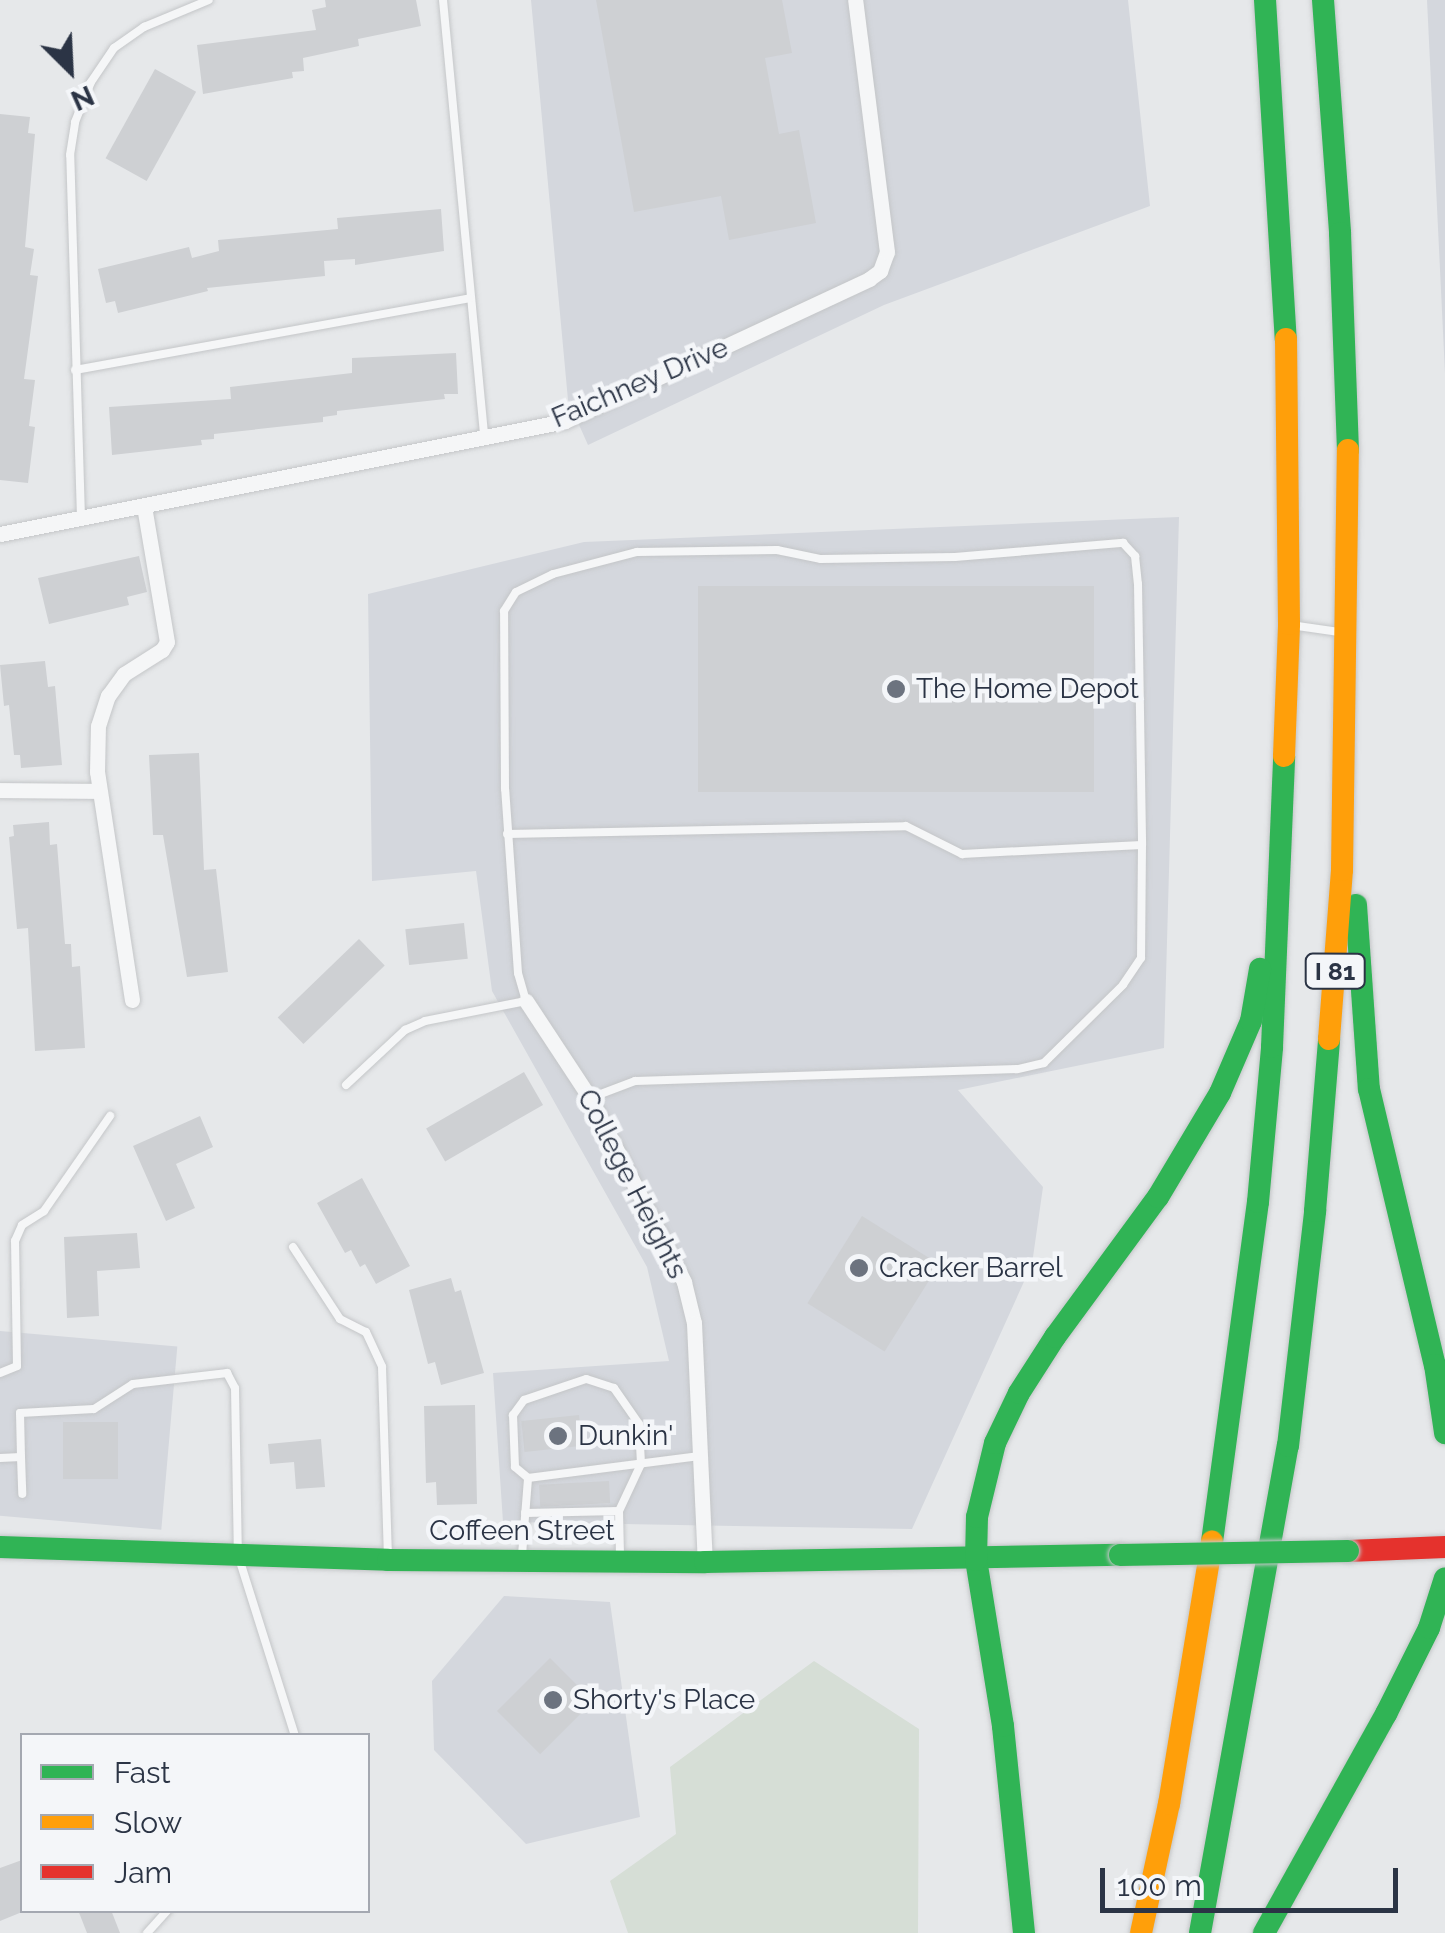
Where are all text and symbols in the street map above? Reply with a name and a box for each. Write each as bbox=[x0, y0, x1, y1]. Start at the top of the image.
north arrow bbox=[20, 20, 120, 120]
text: N bbox=[66, 78, 99, 117]
street label: Faichney Drive bbox=[546, 331, 734, 435]
place label: The Home Depot bbox=[916, 672, 1139, 706]
marker: The Home Depot bbox=[885, 678, 907, 700]
road number: I 81 bbox=[1302, 951, 1368, 991]
street label: College Heights bbox=[570, 1084, 694, 1284]
place label: Cracker Barrel bbox=[879, 1251, 1063, 1285]
marker: Cracker Barrel bbox=[848, 1257, 870, 1279]
place label: Dunkin' bbox=[578, 1419, 673, 1453]
marker: Dunkin' bbox=[547, 1425, 569, 1447]
street label: Coffeen Street bbox=[429, 1514, 615, 1548]
place label: Shorty's Place bbox=[573, 1683, 755, 1717]
marker: Shorty's Place bbox=[542, 1689, 564, 1711]
legend bbox=[20, 1733, 370, 1913]
text: Fast bbox=[114, 1755, 171, 1790]
text: Slow bbox=[114, 1805, 182, 1840]
scale bar bbox=[1105, 1848, 1402, 1910]
text: Jam bbox=[114, 1855, 172, 1890]
text: 100 m bbox=[1117, 1868, 1202, 1903]

